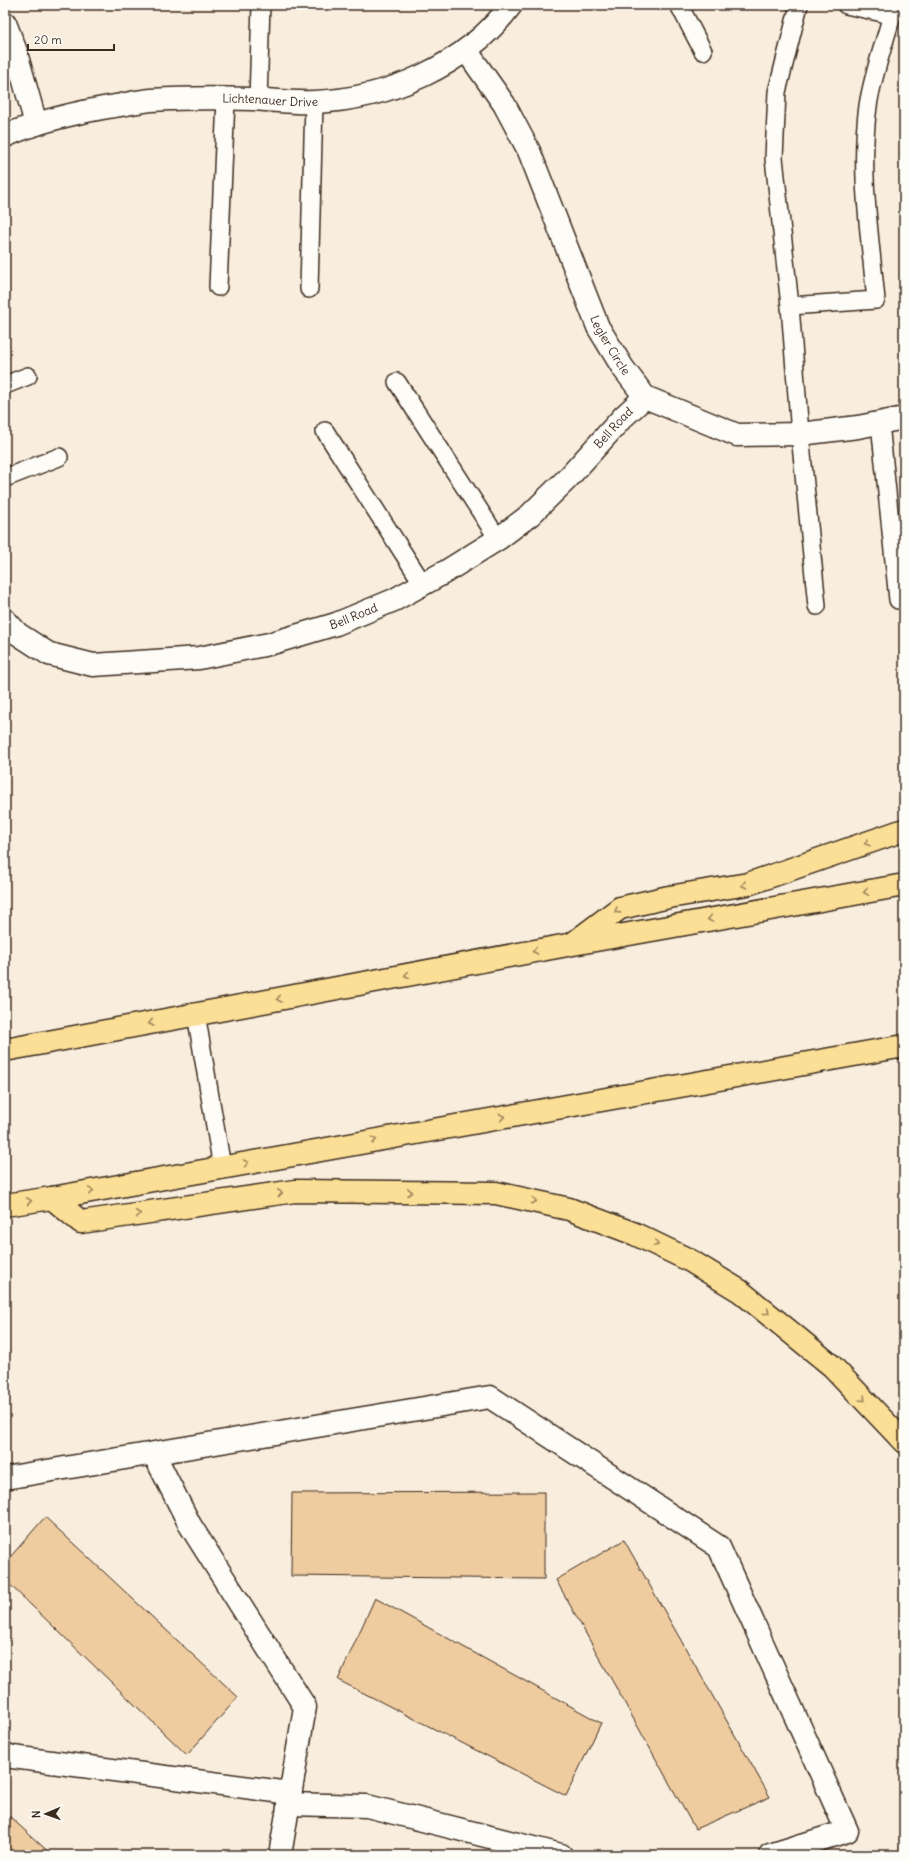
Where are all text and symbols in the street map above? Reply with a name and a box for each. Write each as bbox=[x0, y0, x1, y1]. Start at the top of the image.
scale bar bbox=[28, 26, 114, 52]
text: 20 m bbox=[34, 32, 62, 47]
street label: Lichtenauer Drive bbox=[222, 90, 318, 109]
street label: Legler Circle bbox=[587, 313, 634, 378]
street label: Bell Road bbox=[590, 404, 636, 451]
street label: Bell Road bbox=[328, 600, 380, 633]
one-way arrow bbox=[864, 838, 871, 847]
one-way arrow bbox=[741, 880, 747, 888]
one-way arrow bbox=[863, 887, 869, 895]
one-way arrow bbox=[615, 906, 622, 913]
one-way arrow bbox=[707, 915, 713, 923]
one-way arrow bbox=[531, 946, 538, 955]
one-way arrow bbox=[404, 970, 410, 979]
one-way arrow bbox=[276, 994, 282, 1003]
one-way arrow bbox=[148, 1018, 154, 1027]
one-way arrow bbox=[499, 1114, 505, 1122]
one-way arrow bbox=[371, 1136, 377, 1145]
one-way arrow bbox=[243, 1159, 249, 1168]
one-way arrow bbox=[88, 1187, 94, 1196]
one-way arrow bbox=[407, 1188, 413, 1196]
one-way arrow bbox=[277, 1189, 283, 1198]
one-way arrow bbox=[26, 1197, 32, 1206]
one-way arrow bbox=[531, 1197, 537, 1205]
one-way arrow bbox=[135, 1210, 141, 1219]
one-way arrow bbox=[652, 1239, 659, 1247]
one-way arrow bbox=[762, 1307, 769, 1314]
one-way arrow bbox=[858, 1394, 866, 1402]
north arrow bbox=[26, 1794, 66, 1834]
text: N bbox=[29, 1810, 43, 1818]

